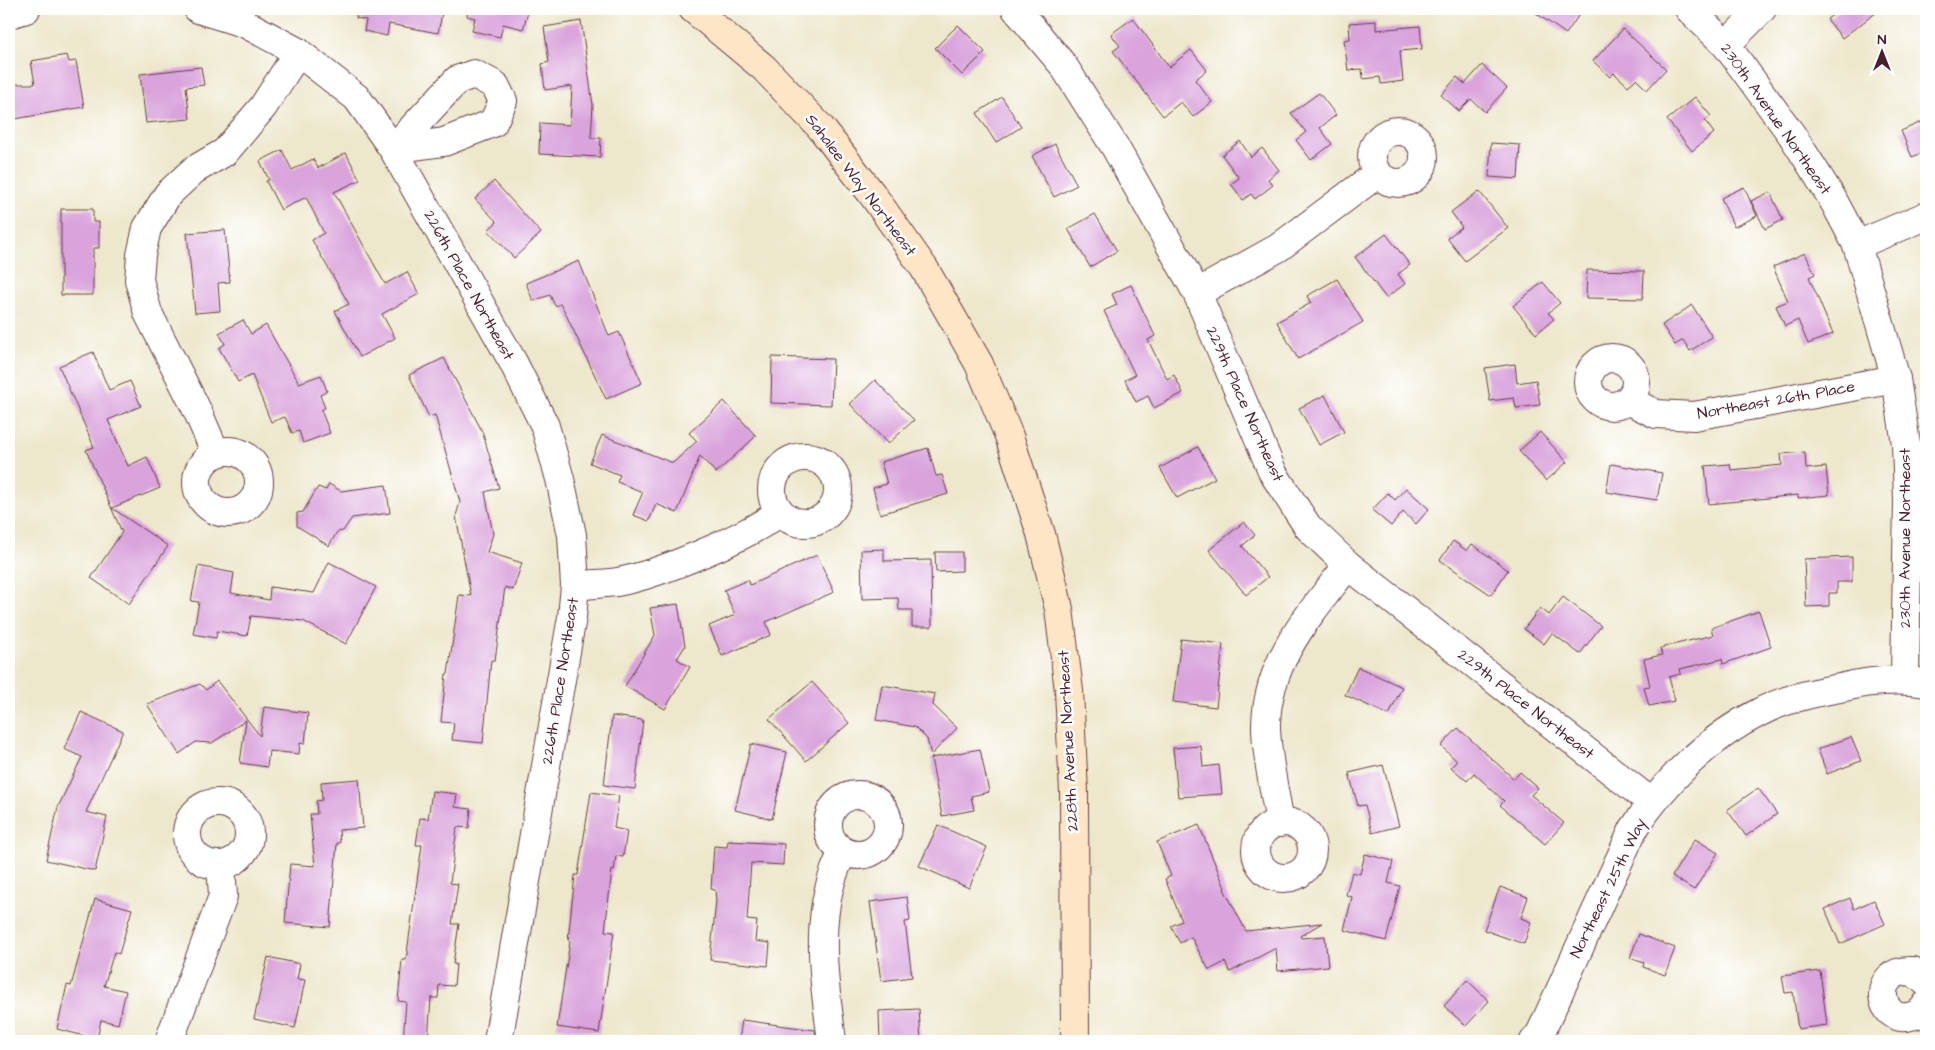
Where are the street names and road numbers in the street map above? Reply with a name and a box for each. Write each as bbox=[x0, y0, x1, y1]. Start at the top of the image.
street label: 230th Avenue Northeast bbox=[1715, 39, 1837, 200]
street label: Sahalee Way Northeast bbox=[799, 109, 922, 262]
street label: 226th Place Northeast bbox=[418, 206, 520, 365]
street label: 229th Place Northeast bbox=[1201, 323, 1289, 486]
street label: Northeast 26th Place bbox=[1696, 375, 1857, 425]
street label: 230th Avenue Northeast bbox=[1894, 447, 1916, 628]
street label: 226th Place Northeast bbox=[536, 595, 584, 766]
street label: 229th Place Northeast bbox=[1453, 644, 1599, 765]
street label: 228th Avenue Northeast bbox=[1052, 649, 1084, 832]
street label: Northeast 25th Way bbox=[1565, 814, 1652, 962]

